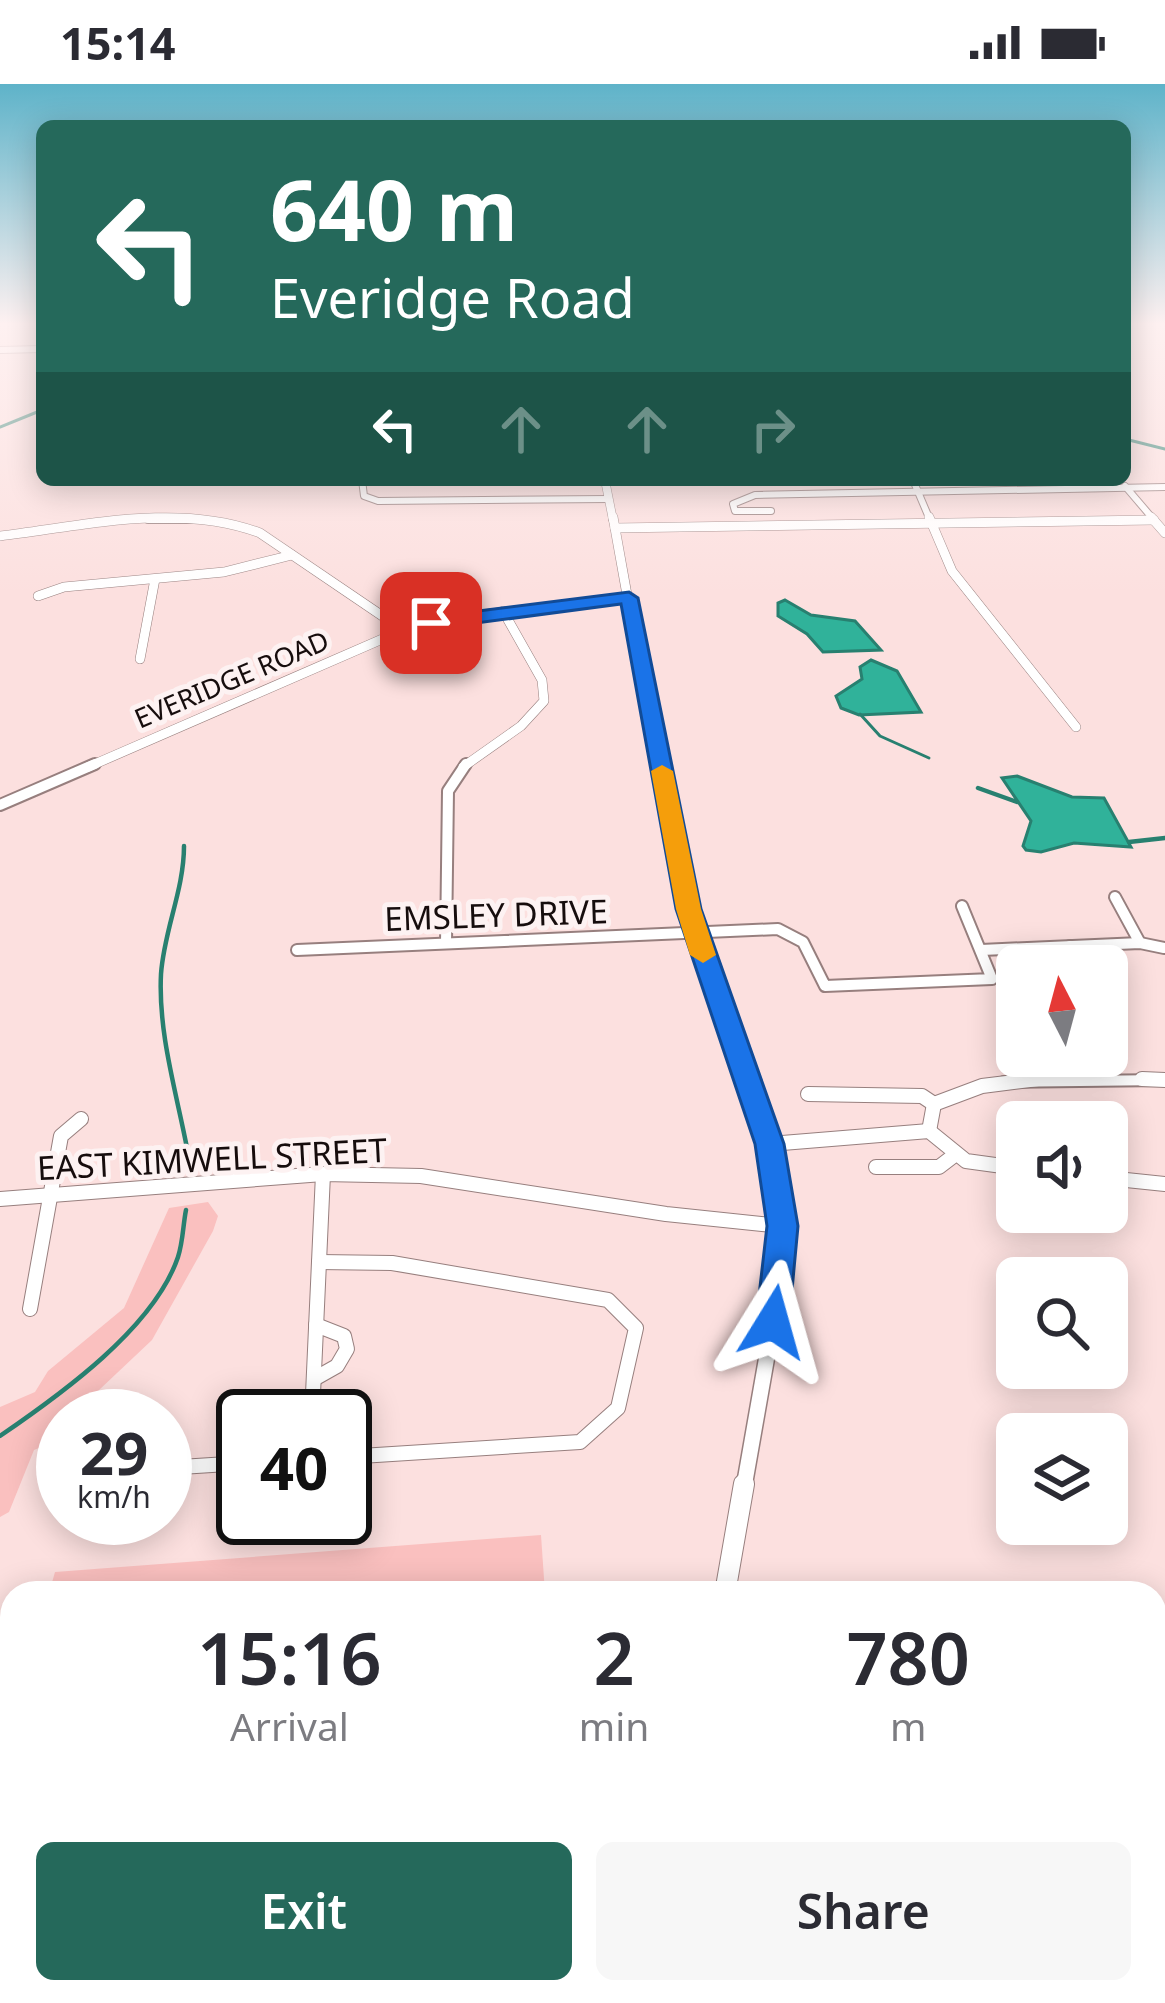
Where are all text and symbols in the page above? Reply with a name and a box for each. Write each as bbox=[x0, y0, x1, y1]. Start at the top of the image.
text: 15:14 bbox=[60, 12, 176, 73]
text: 640 m bbox=[270, 151, 518, 266]
icon: left bbox=[72, 168, 228, 324]
text: Everidge Road bbox=[270, 260, 635, 334]
icon: left bbox=[362, 396, 428, 462]
icon: ahead bbox=[488, 396, 554, 462]
icon: ahead bbox=[614, 396, 680, 462]
icon: right bbox=[740, 396, 806, 462]
pin bbox=[380, 572, 482, 674]
icon: arrive bbox=[398, 590, 464, 656]
street label: EVERIDGE ROAD bbox=[129, 621, 334, 736]
street label: EMSLEY DRIVE bbox=[384, 888, 608, 941]
north arrow bbox=[996, 945, 1128, 1077]
map controls bbox=[996, 945, 1128, 1545]
button: sound bbox=[996, 1101, 1128, 1233]
street label: EAST KIMWELL STREET bbox=[36, 1127, 388, 1190]
button: search bbox=[996, 1257, 1128, 1389]
position arrow bbox=[710, 1259, 836, 1385]
speed limit sign: 40 bbox=[216, 1389, 372, 1545]
text: 29 bbox=[80, 1411, 148, 1493]
button: layers bbox=[996, 1413, 1128, 1545]
text: km/h bbox=[77, 1476, 151, 1517]
text: 15:16 bbox=[197, 1608, 382, 1706]
text: 2 bbox=[593, 1608, 635, 1706]
text: 780 bbox=[846, 1608, 970, 1706]
text: Arrival bbox=[230, 1699, 349, 1752]
text: min bbox=[579, 1699, 649, 1752]
text: m bbox=[890, 1699, 926, 1752]
button: Exit bbox=[36, 1842, 572, 1980]
button: Share bbox=[596, 1842, 1131, 1980]

